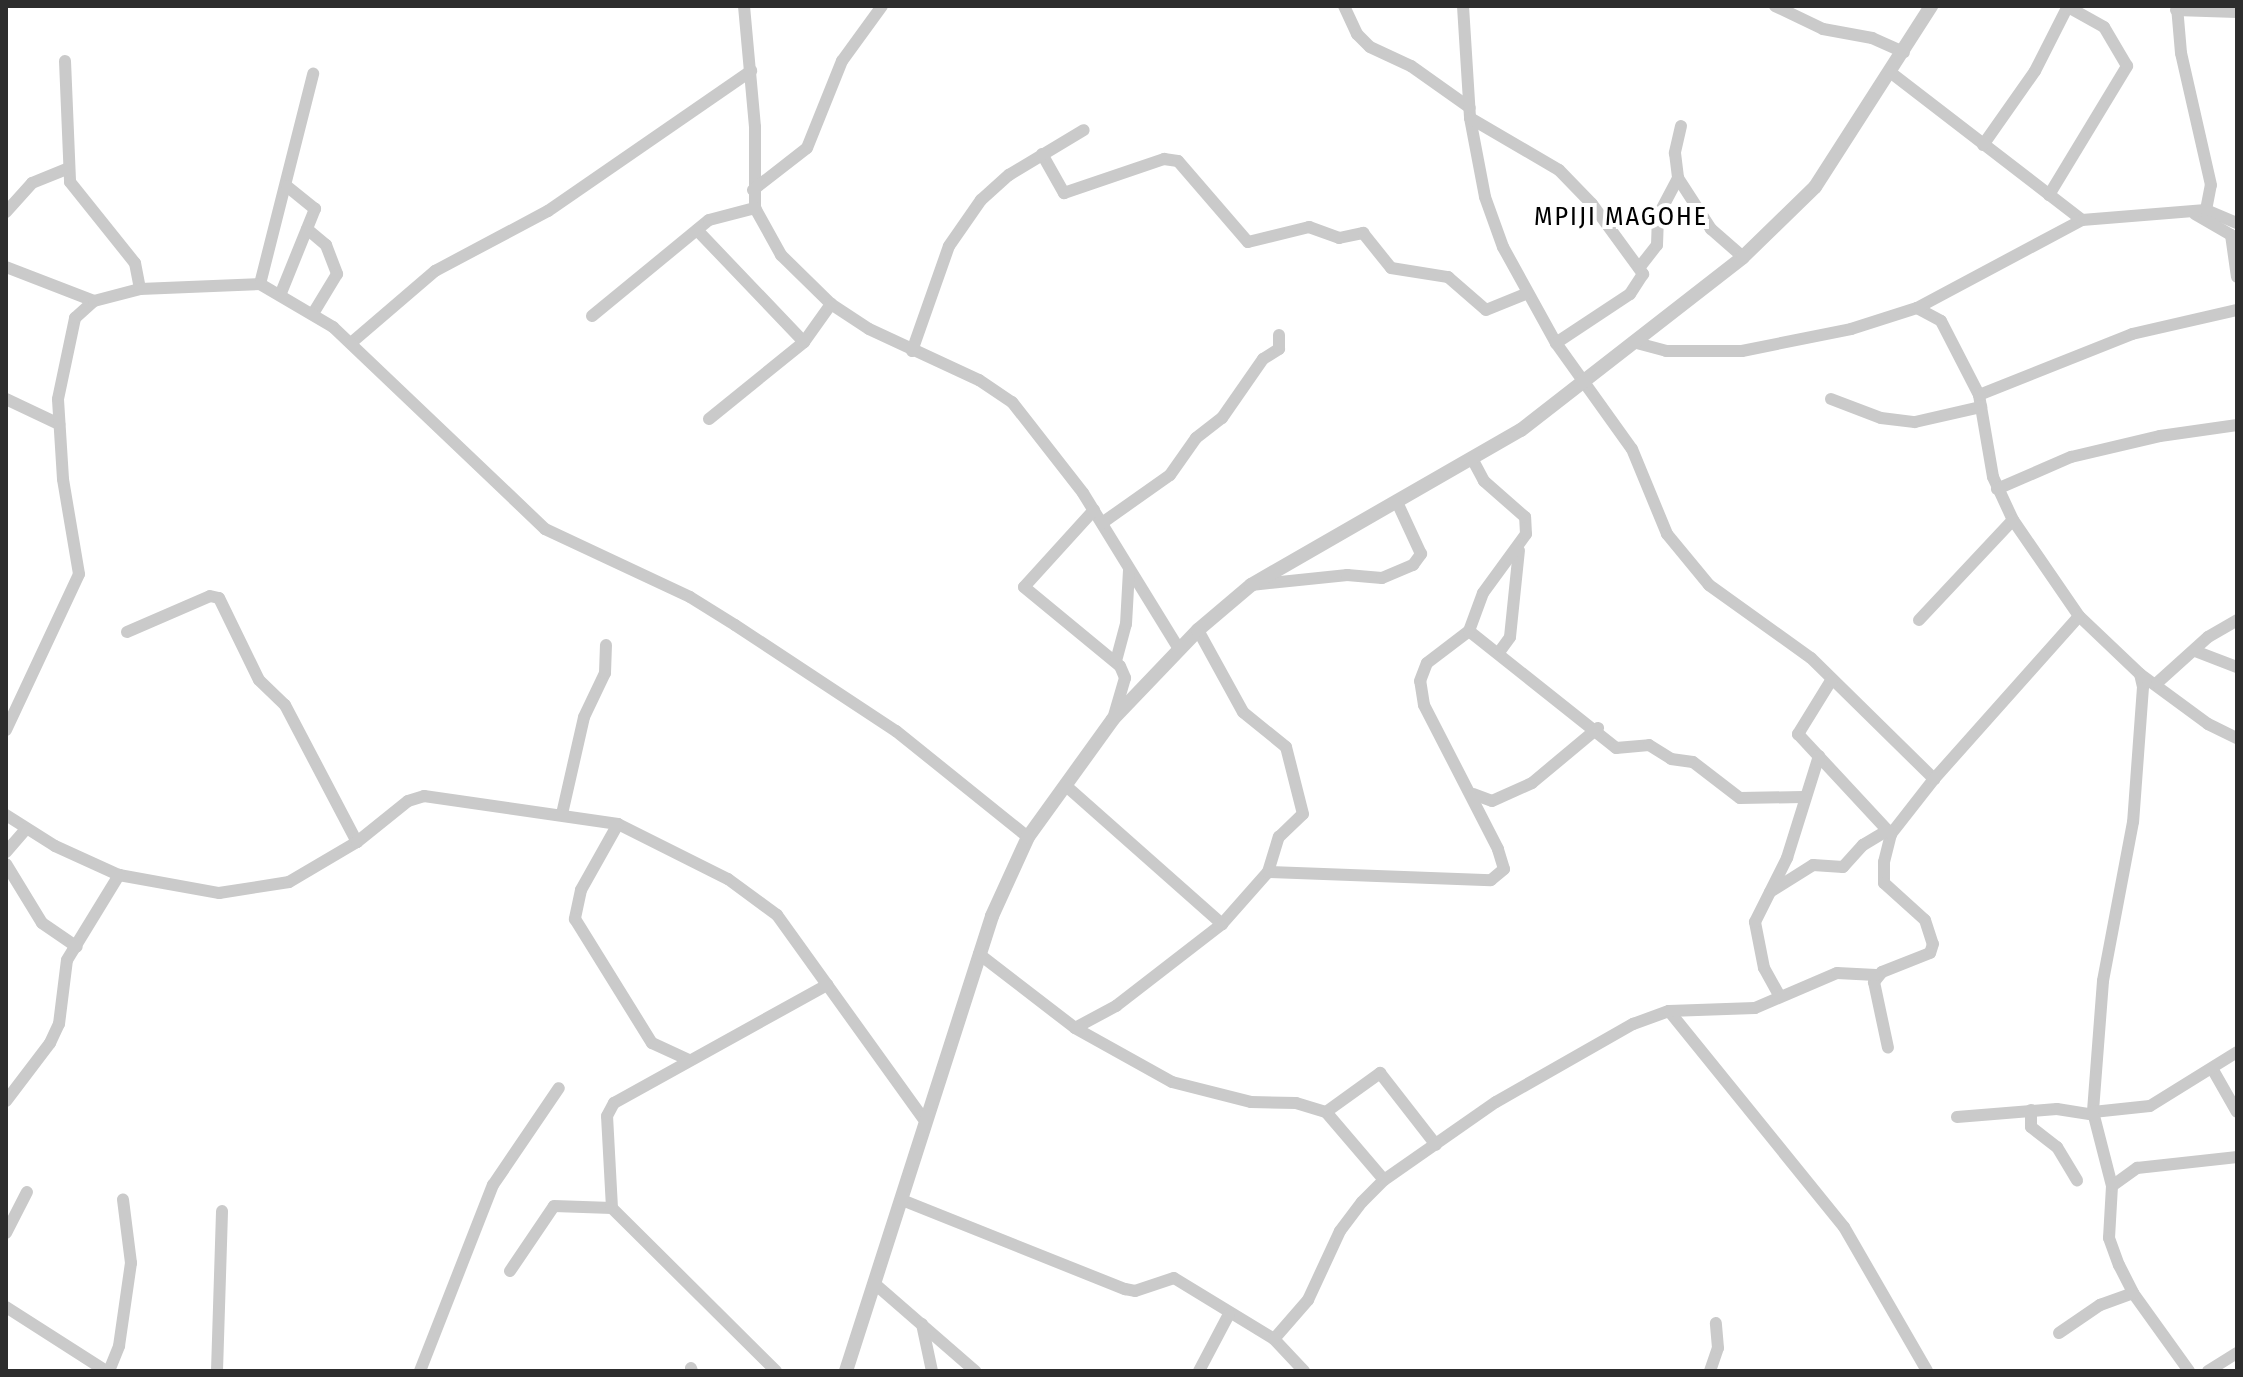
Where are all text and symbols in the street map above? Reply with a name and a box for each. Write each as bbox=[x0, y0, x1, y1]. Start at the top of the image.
district label: MPIJI MAGOHE bbox=[1534, 201, 1708, 233]

